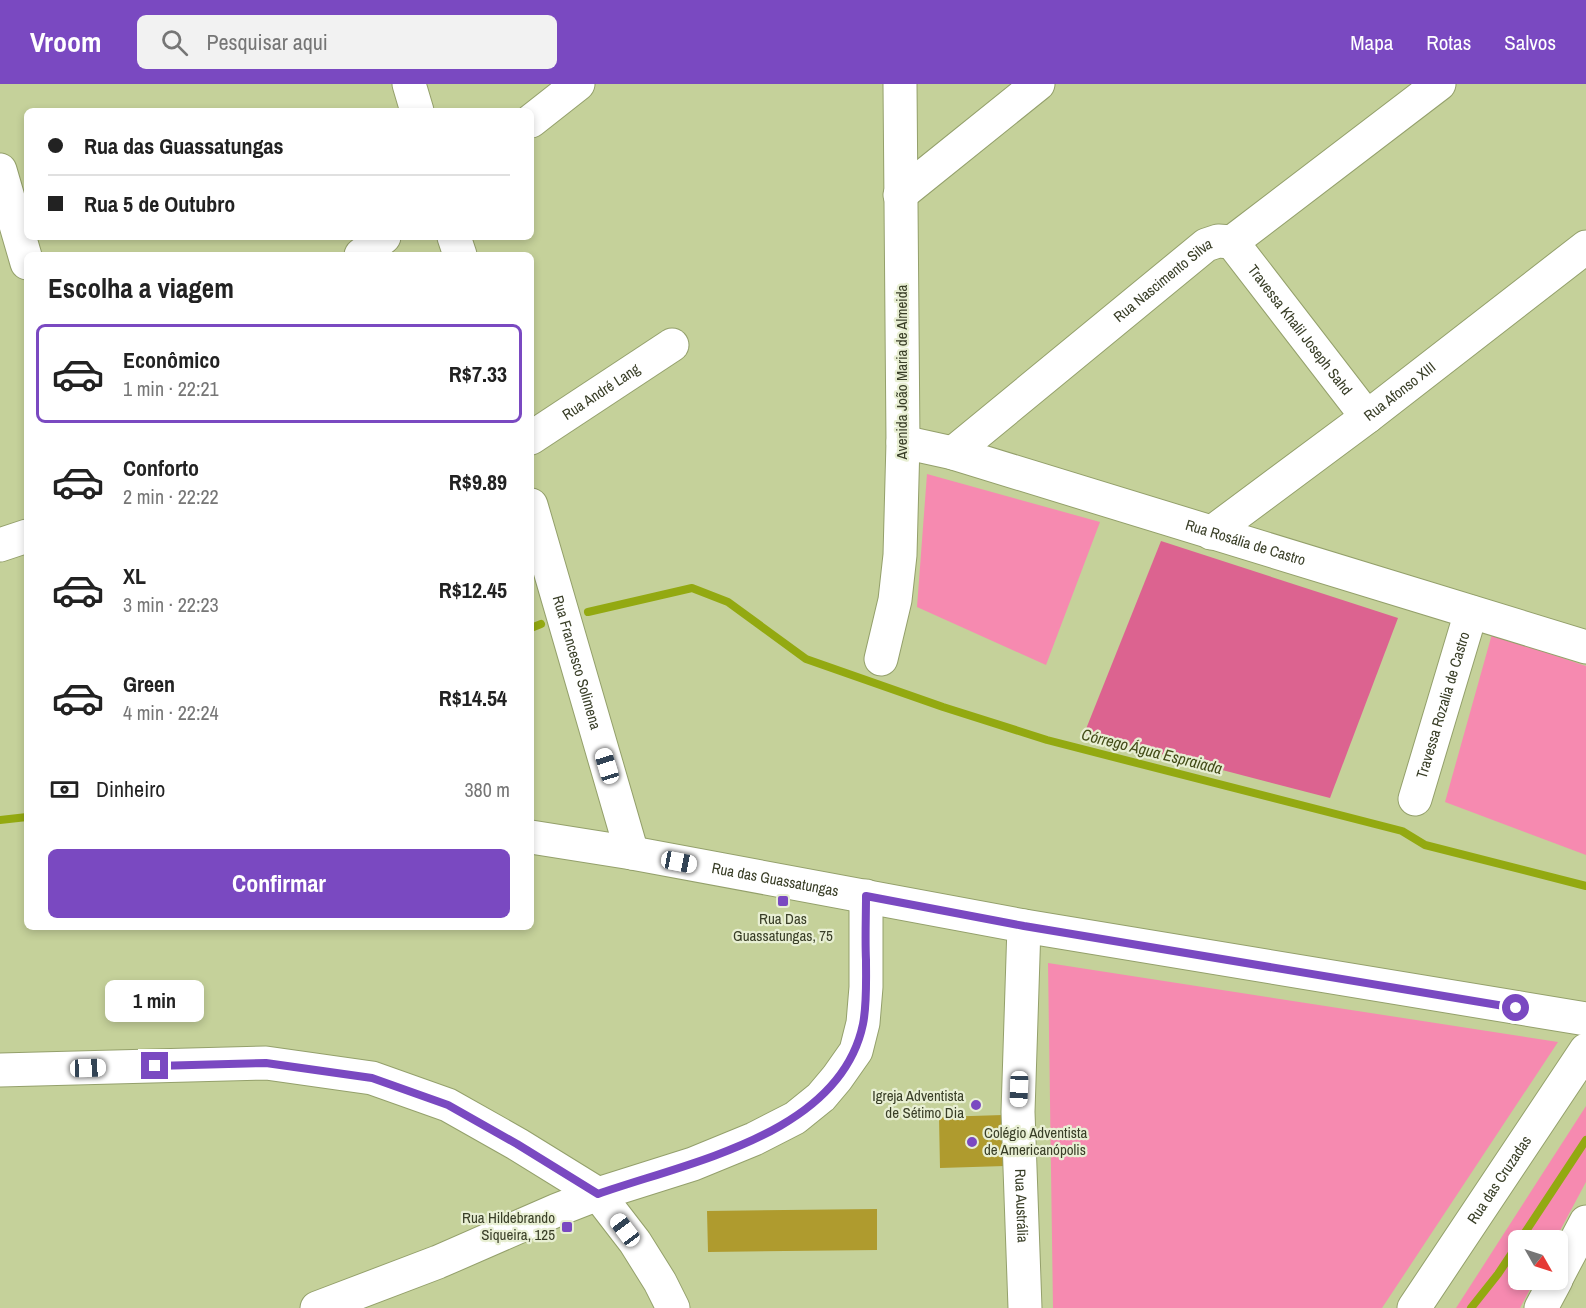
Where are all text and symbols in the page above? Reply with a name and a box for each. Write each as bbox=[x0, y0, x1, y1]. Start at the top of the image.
search box bbox=[137, 15, 557, 69]
text: Vroom bbox=[30, 23, 101, 61]
icon: search bbox=[158, 26, 191, 59]
text: Pesquisar aqui bbox=[206, 27, 328, 57]
text: Mapa bbox=[1350, 28, 1393, 57]
text: Rotas bbox=[1426, 28, 1471, 57]
text: Salvos bbox=[1504, 28, 1556, 57]
text: Rua das Guassatungas bbox=[84, 131, 284, 161]
text: Rua 5 de Outubro bbox=[84, 189, 235, 219]
street label: Rua Nascimento Silva bbox=[1109, 233, 1215, 327]
street label: Travessa Khalil Joseph Sahd bbox=[1243, 260, 1357, 399]
text: Escolha a viagem bbox=[48, 270, 234, 306]
street label: Avenida João Maria de Almeida bbox=[891, 284, 912, 460]
text: Econômico bbox=[123, 345, 220, 375]
icon: car bbox=[51, 347, 105, 401]
street label: Rua Afonso XIII bbox=[1359, 357, 1440, 426]
street label: Rua André Lang bbox=[558, 358, 644, 425]
text: R$7.33 bbox=[449, 359, 507, 389]
text: 1 min · 22:21 bbox=[123, 375, 219, 402]
text: Conforto bbox=[123, 453, 199, 483]
icon: car bbox=[51, 455, 105, 509]
text: R$9.89 bbox=[449, 467, 507, 497]
text: 2 min · 22:22 bbox=[123, 483, 219, 510]
street label: Rua Rosália de Castro bbox=[1183, 514, 1308, 570]
text: XL bbox=[123, 561, 146, 591]
icon: car bbox=[51, 563, 105, 617]
text: R$12.45 bbox=[439, 575, 507, 605]
text: 3 min · 22:23 bbox=[123, 591, 219, 618]
street label: Rua Francesco Solimena bbox=[548, 593, 607, 732]
street label: Travessa Rozalia de Castro bbox=[1411, 629, 1475, 781]
text: Green bbox=[123, 669, 175, 699]
icon: car bbox=[51, 671, 105, 725]
text: R$14.54 bbox=[439, 683, 507, 713]
text: 4 min · 22:24 bbox=[123, 699, 219, 726]
water label: Córrego Água Espraiada bbox=[1079, 723, 1225, 779]
car bbox=[593, 746, 621, 786]
icon: cash bbox=[48, 773, 81, 806]
text: Dinheiro bbox=[96, 774, 165, 804]
text: 380 m bbox=[464, 776, 510, 803]
button: Confirmar bbox=[48, 849, 510, 918]
car bbox=[660, 850, 698, 874]
street label: Rua das Guassatungas bbox=[710, 857, 841, 901]
marker: Rua Das Guassatungas, 75 bbox=[776, 894, 790, 908]
place label: Rua Das Guassatungas, 75 bbox=[733, 908, 833, 946]
callout: 1 min bbox=[106, 979, 204, 1021]
text: 1 min bbox=[133, 987, 176, 1014]
route start bbox=[1502, 994, 1529, 1021]
route end bbox=[141, 1052, 168, 1079]
car bbox=[70, 1058, 106, 1078]
car bbox=[1009, 1071, 1029, 1107]
place label: Igreja Adventista de Sétimo Dia bbox=[872, 1085, 964, 1123]
marker: Igreja Adventista de Sétimo Dia bbox=[969, 1098, 983, 1112]
place label: Colégio Adventista de Americanópolis bbox=[984, 1122, 1087, 1160]
street label: Rua das Cruzadas bbox=[1462, 1131, 1536, 1228]
marker: Colégio Adventista de Americanópolis bbox=[965, 1135, 979, 1149]
street label: Rua Austrália bbox=[1010, 1169, 1034, 1243]
place label: Rua Hildebrando Siqueira, 125 bbox=[462, 1207, 555, 1245]
car bbox=[607, 1210, 643, 1250]
marker: Rua Hildebrando Siqueira, 125 bbox=[560, 1220, 574, 1234]
north arrow bbox=[1508, 1230, 1568, 1290]
map controls bbox=[1508, 1230, 1568, 1290]

